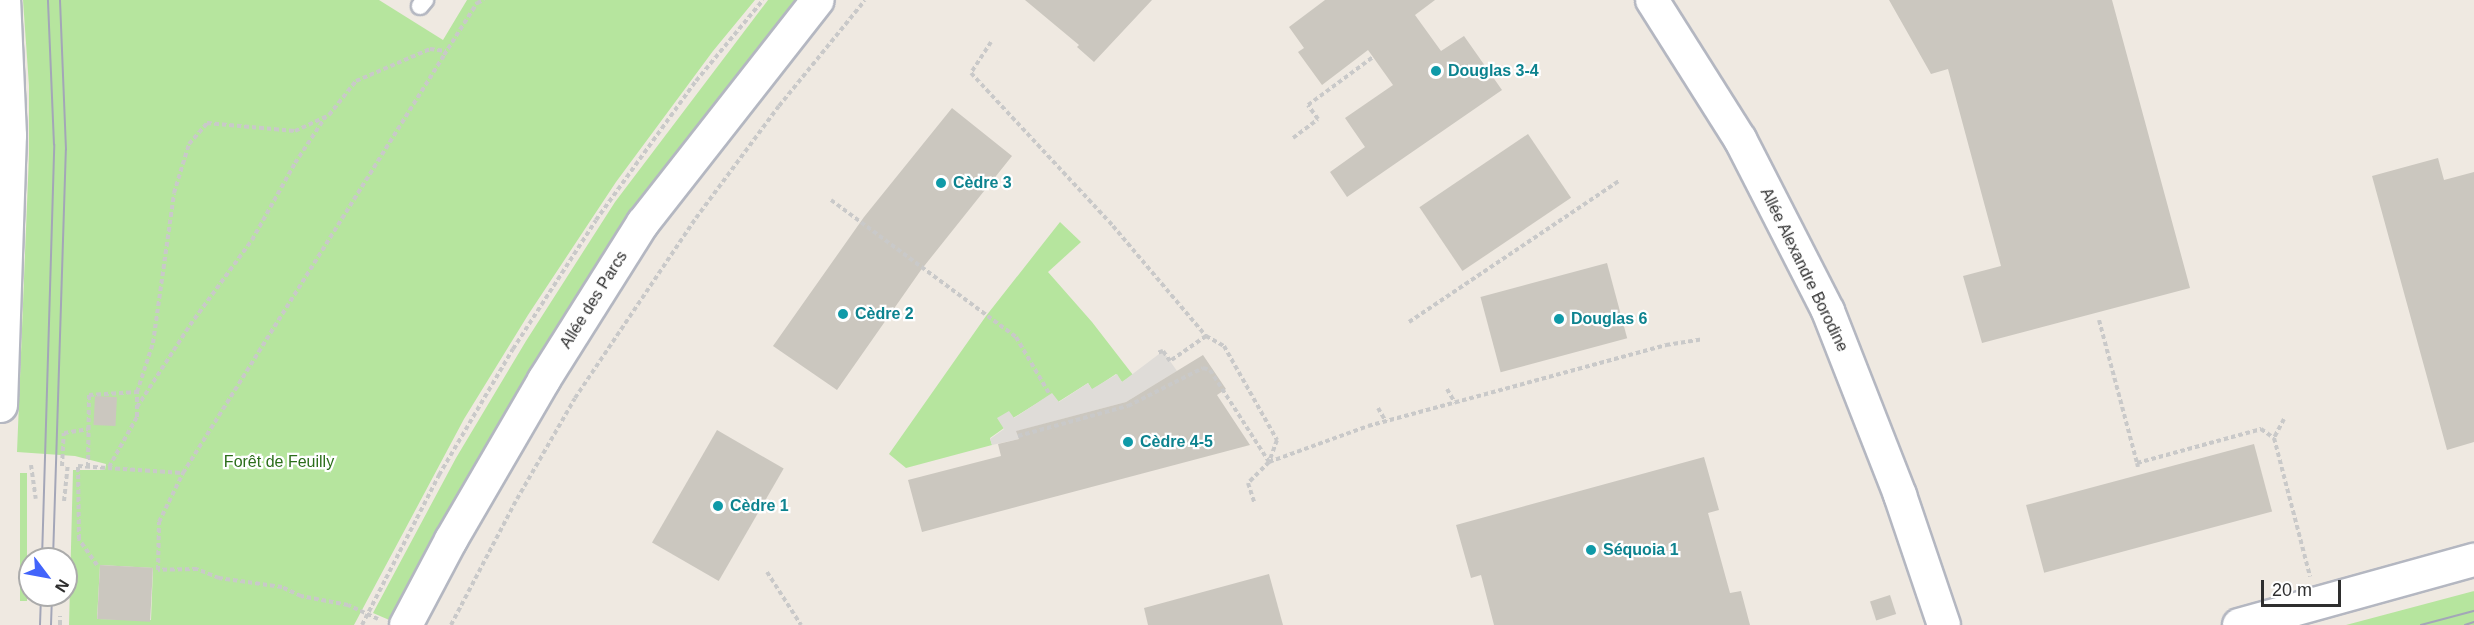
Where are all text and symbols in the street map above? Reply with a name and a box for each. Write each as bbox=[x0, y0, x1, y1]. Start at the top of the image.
place label: Douglas 3-4 bbox=[1448, 61, 1539, 81]
marker: Douglas 3-4 bbox=[1429, 64, 1443, 78]
place label: Cèdre 3 bbox=[953, 173, 1012, 193]
marker: Cèdre 3 bbox=[934, 176, 948, 190]
street label: Allée Alexandre Borodine bbox=[1756, 185, 1852, 355]
street label: Allée des Parcs bbox=[556, 248, 632, 352]
place label: Cèdre 2 bbox=[855, 304, 914, 324]
marker: Cèdre 2 bbox=[836, 307, 850, 321]
place label: Douglas 6 bbox=[1571, 309, 1647, 329]
marker: Douglas 6 bbox=[1552, 312, 1566, 326]
place label: Cèdre 4-5 bbox=[1140, 432, 1213, 452]
marker: Cèdre 4-5 bbox=[1121, 435, 1135, 449]
park label: Forêt de Feuilly bbox=[224, 452, 334, 472]
place label: Cèdre 1 bbox=[730, 496, 789, 516]
marker: Cèdre 1 bbox=[711, 499, 725, 513]
place label: Séquoia 1 bbox=[1603, 540, 1679, 560]
marker: Séquoia 1 bbox=[1584, 543, 1598, 557]
north arrow bbox=[18, 547, 78, 607]
scale bar bbox=[2264, 568, 2344, 606]
text: N bbox=[52, 576, 72, 595]
text: 20 m bbox=[2272, 580, 2312, 600]

